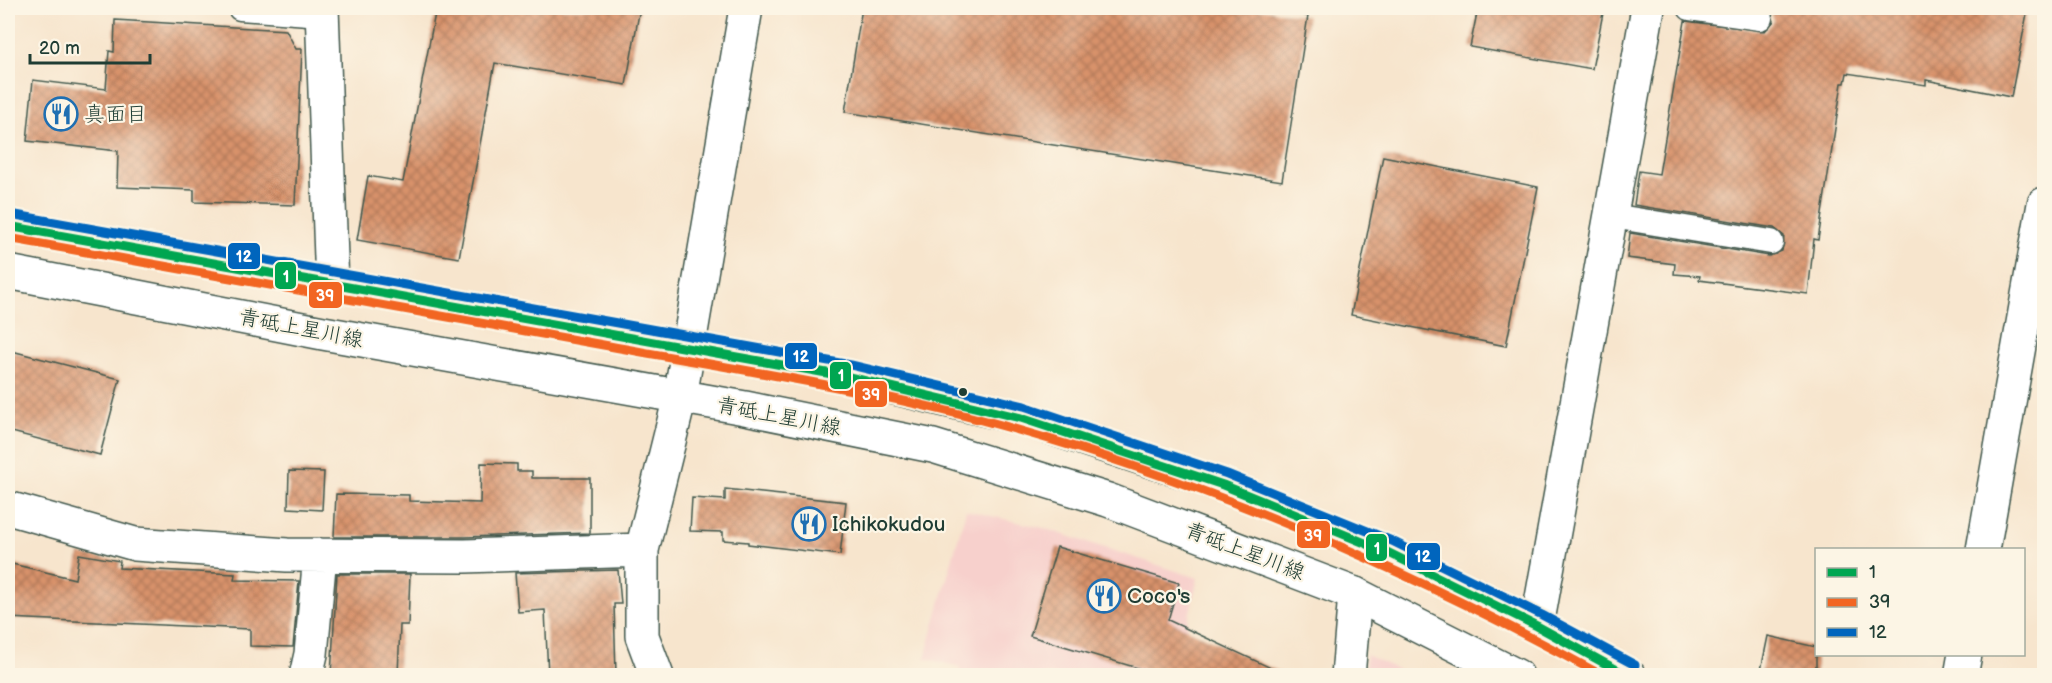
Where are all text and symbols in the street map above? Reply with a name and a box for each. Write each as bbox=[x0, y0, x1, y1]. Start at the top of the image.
scale bar bbox=[30, 27, 150, 65]
text: 20 m bbox=[39, 38, 80, 59]
restaurant icon: 真面目 bbox=[43, 96, 79, 132]
place label: 真面目 bbox=[84, 102, 147, 127]
line badge: 12 bbox=[227, 242, 261, 270]
text: 12 bbox=[236, 248, 253, 267]
line badge: 1 bbox=[274, 261, 297, 290]
text: 1 bbox=[283, 268, 289, 287]
line badge: 39 bbox=[308, 281, 343, 309]
text: 39 bbox=[316, 287, 334, 306]
street label: 青砥上星川線 bbox=[237, 304, 365, 353]
line badge: 12 bbox=[784, 342, 818, 370]
text: 12 bbox=[793, 348, 810, 367]
line badge: 1 bbox=[829, 361, 852, 390]
text: 1 bbox=[838, 367, 844, 386]
line badge: 39 bbox=[854, 380, 888, 408]
text: 39 bbox=[862, 386, 880, 405]
unlabelled marker bbox=[957, 386, 969, 398]
street label: 青砥上星川線 bbox=[715, 392, 843, 441]
restaurant icon: Ichikokudou bbox=[791, 506, 827, 542]
place label: Ichikokudou bbox=[832, 512, 945, 537]
street label: 青砥上星川線 bbox=[1182, 517, 1308, 586]
line badge: 39 bbox=[1296, 520, 1331, 549]
text: 39 bbox=[1304, 527, 1322, 546]
line badge: 1 bbox=[1365, 533, 1388, 562]
text: 1 bbox=[1374, 540, 1380, 559]
line badge: 12 bbox=[1406, 542, 1441, 571]
text: 12 bbox=[1415, 548, 1432, 567]
legend bbox=[1815, 548, 2025, 656]
text: 1 bbox=[1869, 562, 1876, 583]
restaurant icon: Coco's bbox=[1086, 578, 1122, 614]
place label: Coco's bbox=[1127, 584, 1190, 609]
text: 39 bbox=[1869, 592, 1890, 613]
text: 12 bbox=[1869, 622, 1887, 643]

